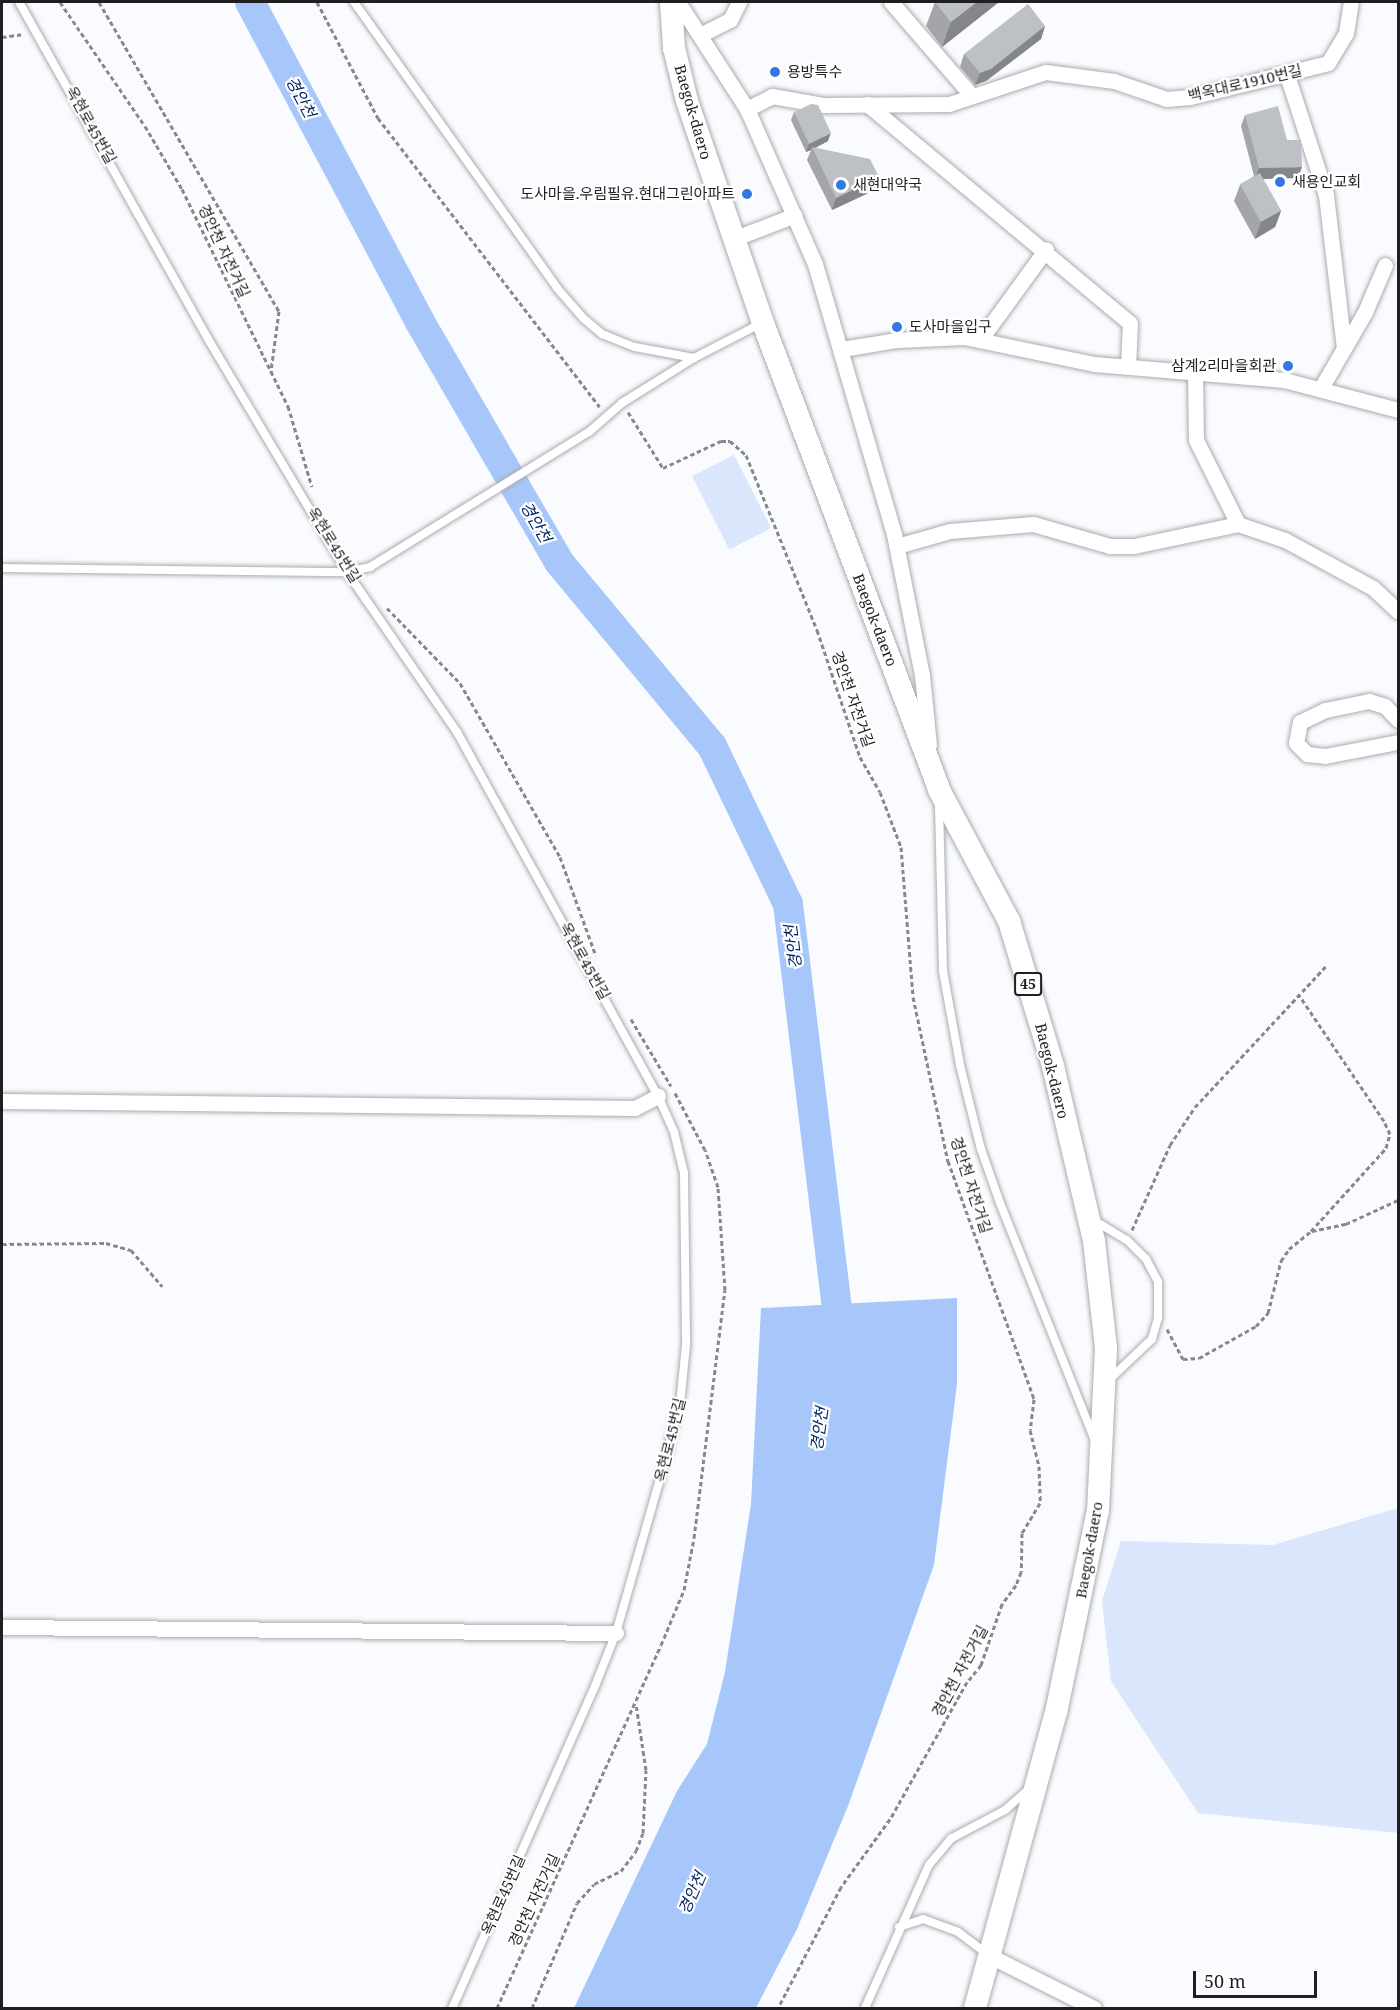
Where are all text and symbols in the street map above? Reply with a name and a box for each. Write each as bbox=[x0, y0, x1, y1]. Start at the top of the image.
street label: 백옥대로1910번길 bbox=[1186, 61, 1304, 105]
street label: Baegok-daero bbox=[671, 62, 715, 162]
place label: 용방특수 bbox=[787, 63, 842, 81]
marker: 용방특수 bbox=[768, 65, 782, 79]
water label: 경안천 bbox=[282, 73, 320, 121]
street label: 옥현로45번길 bbox=[62, 83, 120, 167]
place label: 새용인교회 bbox=[1292, 173, 1361, 191]
marker: 새용인교회 bbox=[1273, 175, 1287, 189]
place label: 새현대약국 bbox=[853, 176, 922, 194]
marker: 새현대약국 bbox=[834, 178, 848, 192]
place label: 도사마을.우림필유.현대그린아파트 bbox=[521, 185, 735, 203]
marker: 도사마을.우림필유.현대그린아파트 bbox=[740, 187, 754, 201]
street label: 경안천 자전거길 bbox=[195, 202, 253, 300]
place label: 도사마을입구 bbox=[909, 318, 992, 336]
marker: 도사마을입구 bbox=[890, 320, 904, 334]
place label: 삼계2리마을회관 bbox=[1171, 357, 1276, 375]
marker: 삼계2리마을회관 bbox=[1281, 359, 1295, 373]
water label: 경안천 bbox=[517, 498, 555, 546]
street label: 옥현로45번길 bbox=[304, 504, 364, 586]
street label: Baegok-daero bbox=[849, 571, 901, 669]
street label: 경안천 자전거길 bbox=[828, 649, 878, 749]
street label: 옥현로45번길 bbox=[556, 919, 614, 1003]
water label: 경안천 bbox=[781, 924, 805, 970]
road number: 45 bbox=[1013, 973, 1043, 995]
street label: Baegok-daero bbox=[1031, 1021, 1073, 1121]
street label: 경안천 자전거길 bbox=[947, 1134, 995, 1236]
street label: 옥현로45번길 bbox=[651, 1396, 689, 1484]
water label: 경안천 bbox=[806, 1406, 832, 1452]
street label: Baegok-daero bbox=[1072, 1500, 1106, 1600]
street label: 경안천 자전거길 bbox=[928, 1622, 992, 1720]
street label: 경안천 자전거길 bbox=[505, 1851, 563, 1949]
street label: 옥현로45번길 bbox=[477, 1852, 529, 1938]
water label: 경안천 bbox=[674, 1869, 710, 1917]
scale bar bbox=[1196, 1959, 1320, 1997]
text: 50 m bbox=[1204, 1969, 1246, 1993]

